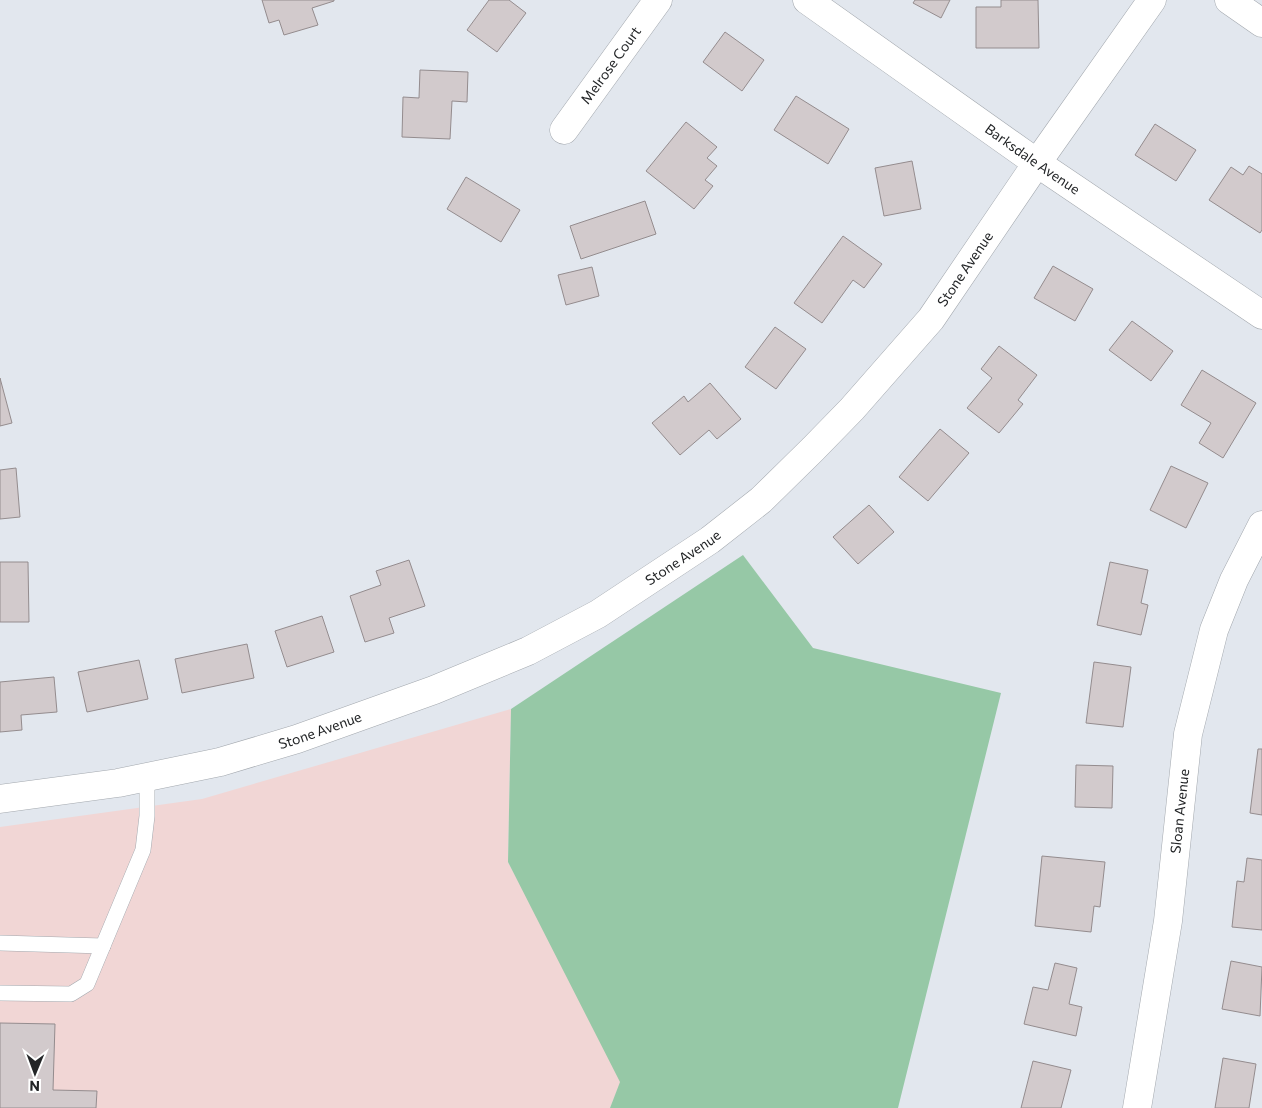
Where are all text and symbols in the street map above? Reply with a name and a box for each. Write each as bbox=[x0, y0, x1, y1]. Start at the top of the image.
street label: Melrose Court bbox=[577, 23, 644, 107]
street label: Barksdale Avenue bbox=[982, 120, 1083, 198]
street label: Stone Avenue bbox=[933, 228, 996, 309]
street label: Stone Avenue bbox=[642, 526, 724, 588]
street label: Stone Avenue bbox=[276, 708, 364, 752]
street label: Sloan Avenue bbox=[1166, 768, 1192, 854]
north arrow bbox=[10, 1048, 60, 1098]
text: N bbox=[29, 1078, 40, 1095]

